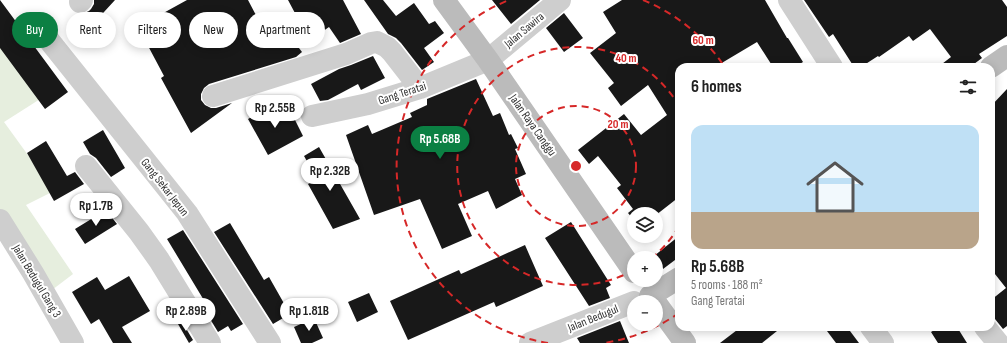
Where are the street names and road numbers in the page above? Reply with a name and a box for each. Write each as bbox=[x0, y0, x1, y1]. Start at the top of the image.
street label: Jalan Sawira bbox=[501, 9, 548, 52]
street label: Gang Teratai bbox=[376, 79, 428, 108]
street label: Jalan Raya Canggu bbox=[505, 91, 559, 159]
street label: Gang Sekar Jepun bbox=[137, 155, 192, 219]
street label: Jalan Bedugul Gang 3 bbox=[8, 241, 64, 320]
street label: Jalan Bedugul bbox=[565, 302, 621, 336]

